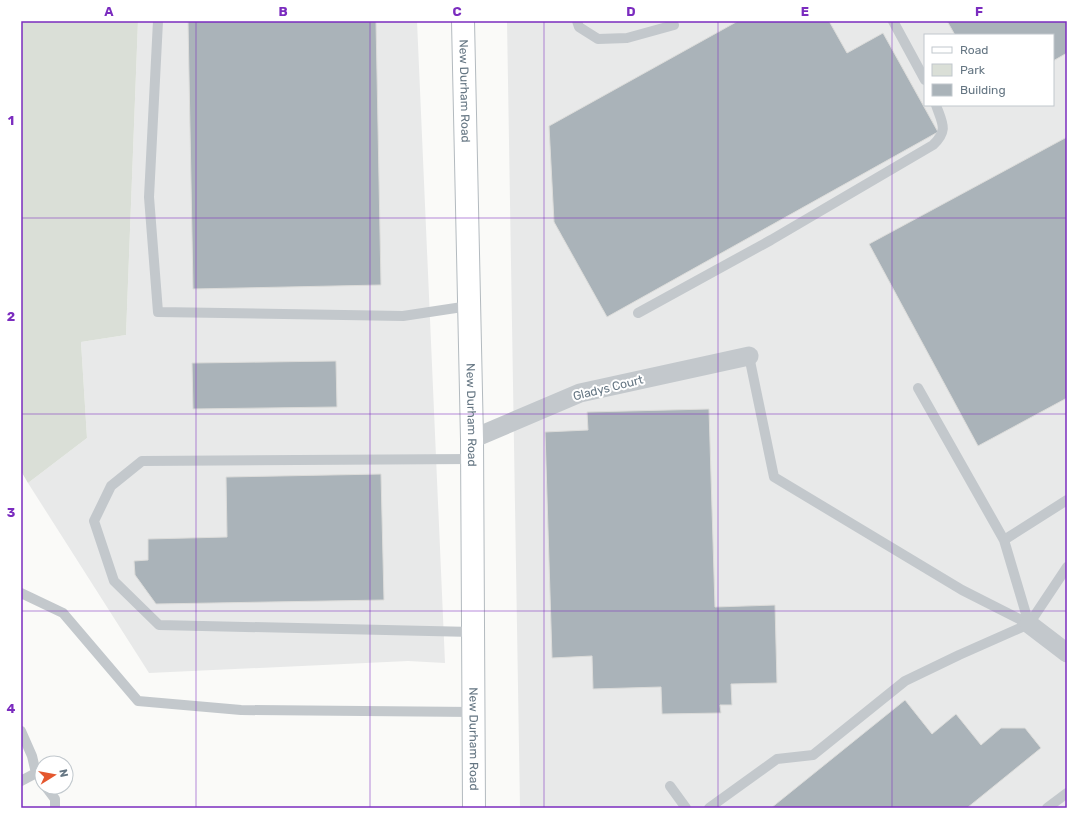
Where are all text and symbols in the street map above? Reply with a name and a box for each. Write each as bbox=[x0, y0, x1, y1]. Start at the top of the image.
text: A bbox=[104, 4, 114, 19]
text: B bbox=[278, 4, 288, 19]
text: C bbox=[452, 4, 462, 19]
text: D bbox=[626, 4, 636, 19]
text: E bbox=[801, 4, 809, 19]
text: F bbox=[975, 4, 983, 19]
legend bbox=[924, 34, 1054, 106]
street label: New Durham Road bbox=[456, 39, 473, 143]
text: Road bbox=[960, 43, 988, 57]
text: Park bbox=[960, 63, 986, 77]
text: Building bbox=[960, 83, 1006, 97]
text: 1 bbox=[8, 113, 14, 128]
text: 2 bbox=[7, 309, 15, 324]
street label: New Durham Road bbox=[463, 363, 479, 467]
street label: Gladys Court bbox=[572, 372, 645, 403]
text: 3 bbox=[7, 505, 16, 520]
street label: New Durham Road bbox=[466, 687, 481, 791]
text: 4 bbox=[7, 701, 16, 716]
north arrow bbox=[34, 755, 74, 795]
text: N bbox=[56, 768, 70, 778]

